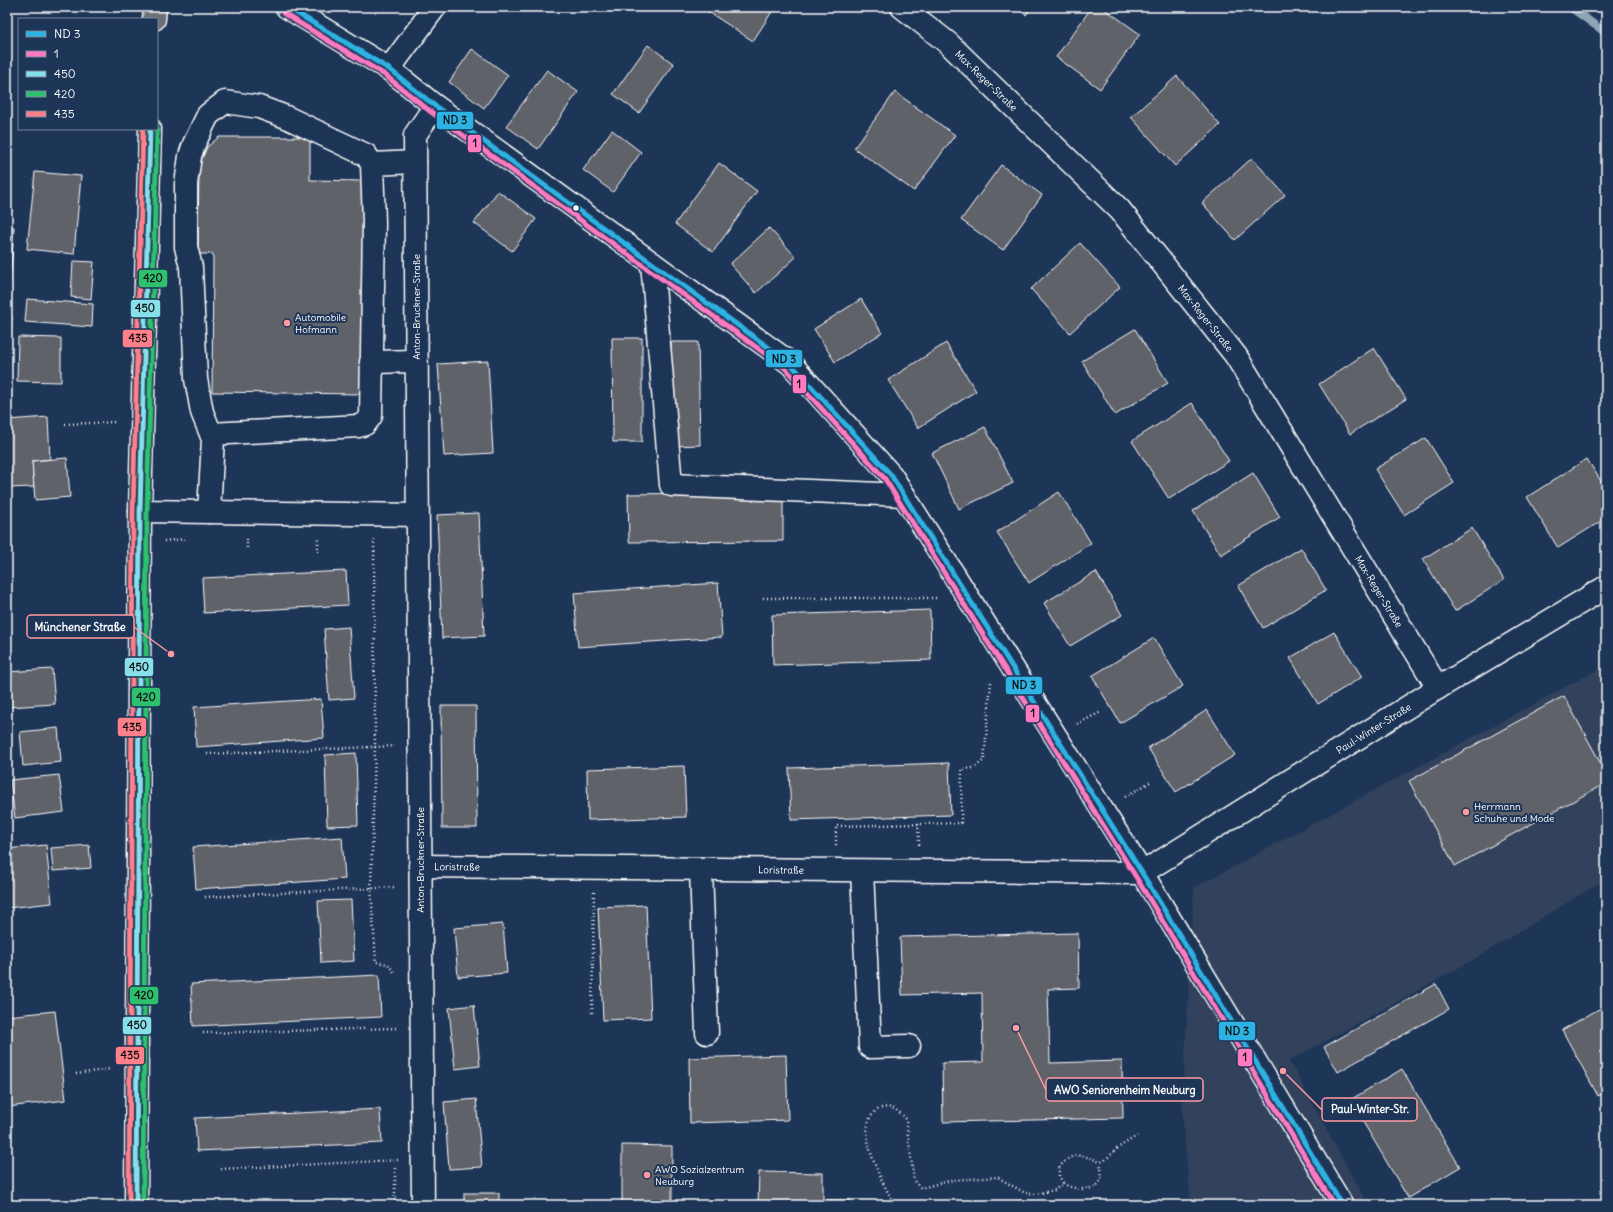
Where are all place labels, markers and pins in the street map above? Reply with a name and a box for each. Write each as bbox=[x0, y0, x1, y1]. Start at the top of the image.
unlabelled marker bbox=[571, 203, 581, 213]
place label: Automobile Hofmann bbox=[295, 311, 346, 336]
marker: Automobile Hofmann bbox=[282, 318, 292, 328]
callout: Münchener Straße bbox=[27, 615, 134, 638]
place label: Herrmann Schuhe und Mode bbox=[1474, 800, 1555, 825]
marker: Herrmann Schuhe und Mode bbox=[1461, 807, 1471, 817]
callout: AWO Seniorenheim Neuburg bbox=[1046, 1078, 1203, 1101]
callout: Paul-Winter-Str. bbox=[1322, 1098, 1417, 1121]
place label: AWO Sozialzentrum Neuburg bbox=[655, 1163, 744, 1188]
marker: AWO Sozialzentrum Neuburg bbox=[642, 1170, 652, 1180]

